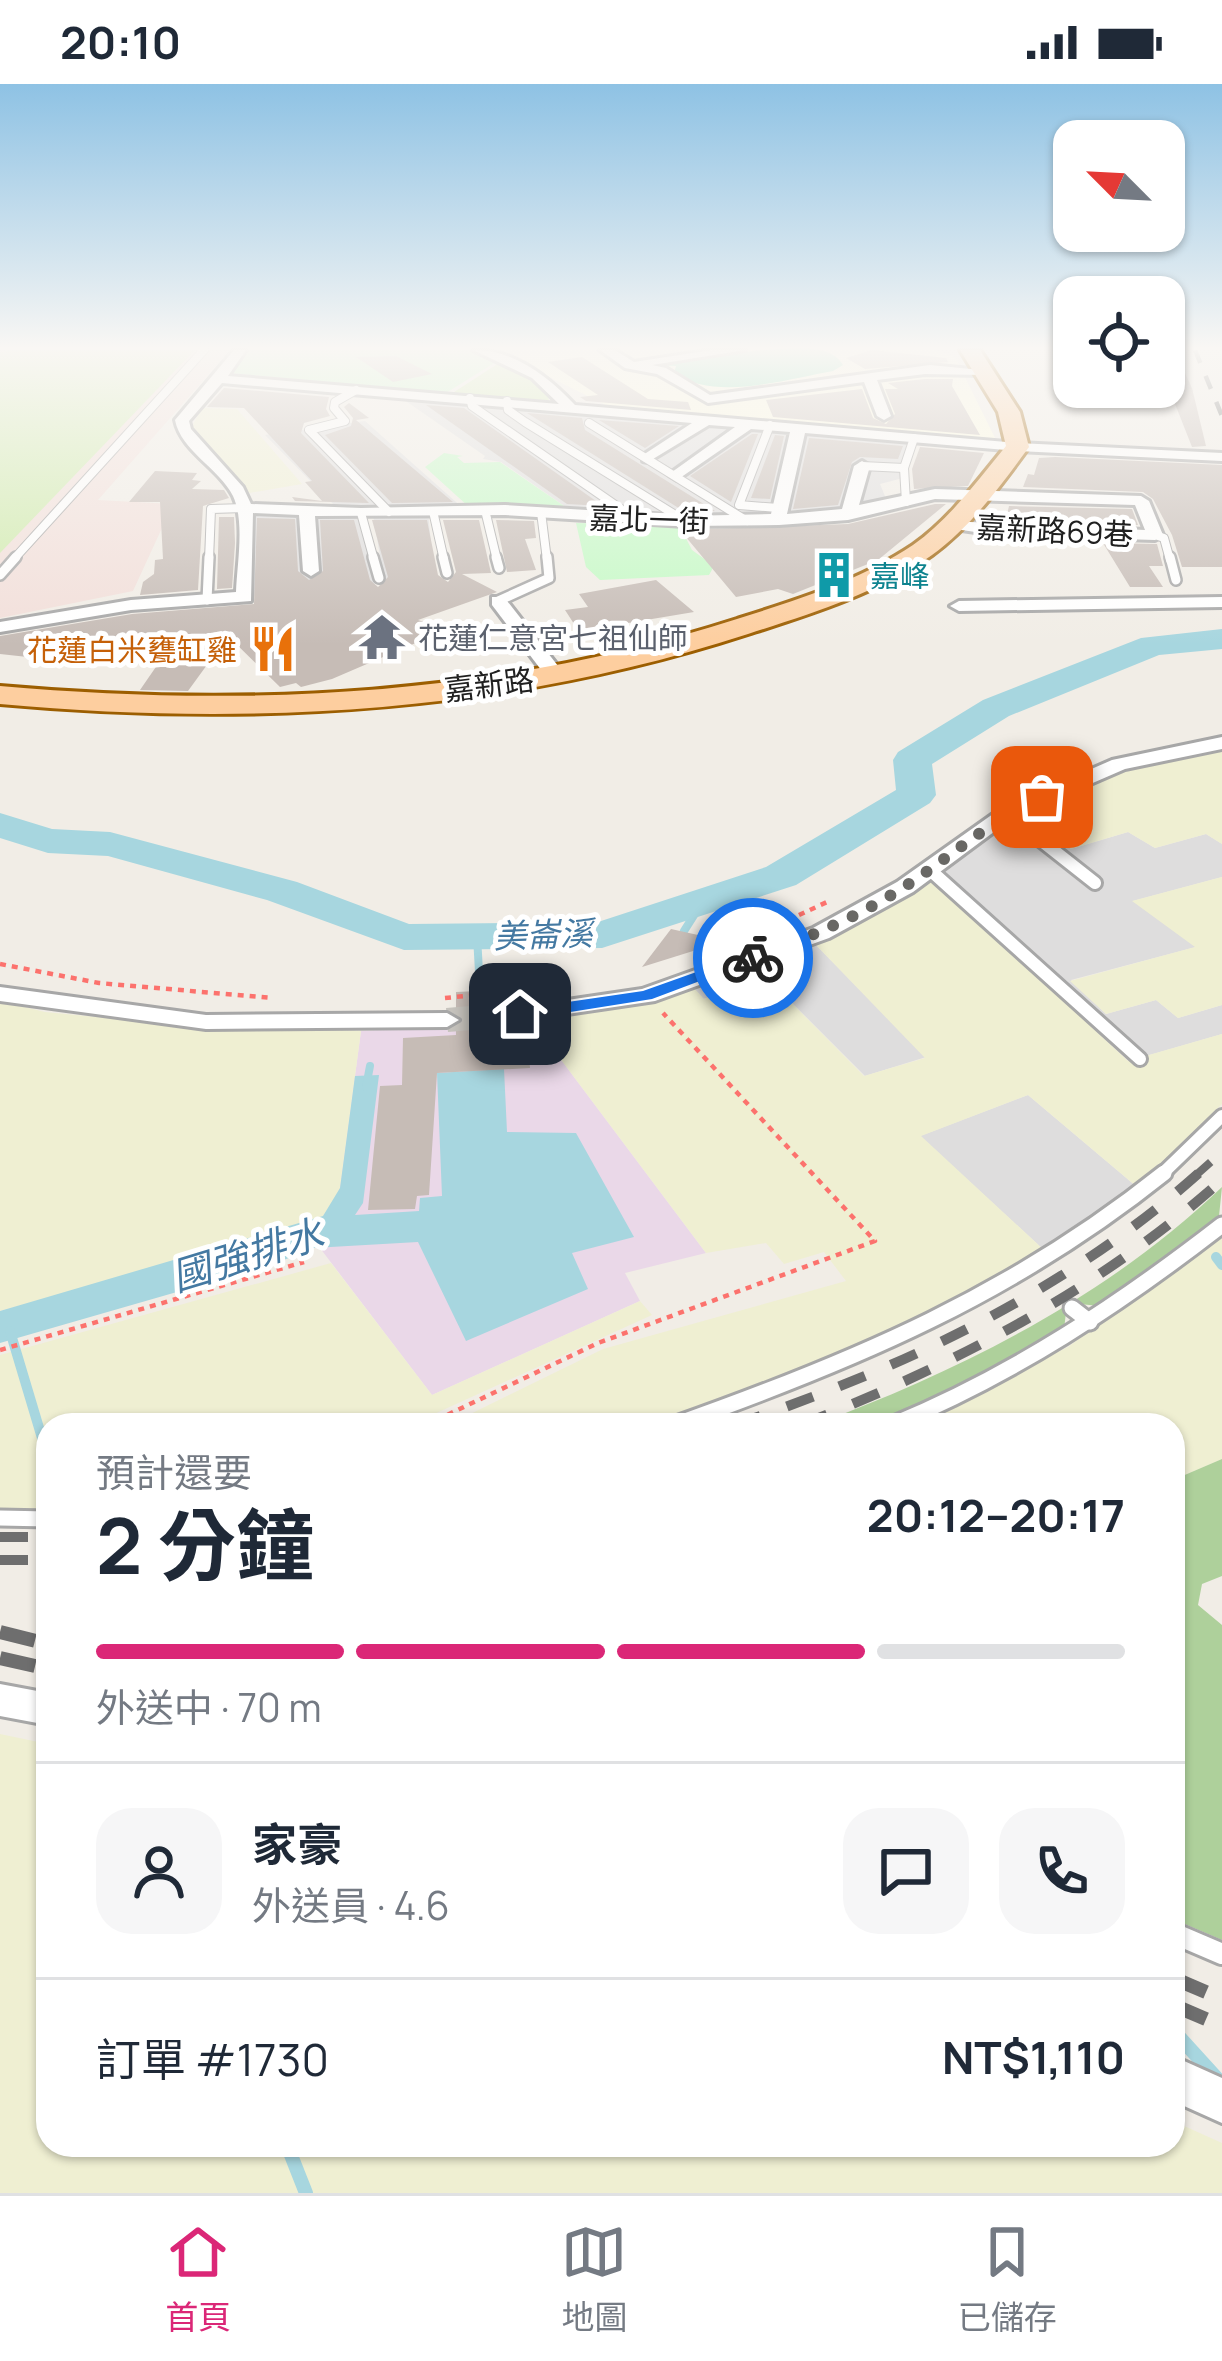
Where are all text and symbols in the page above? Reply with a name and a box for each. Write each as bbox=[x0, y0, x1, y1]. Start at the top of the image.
text: 20:10 bbox=[60, 11, 181, 73]
north arrow bbox=[1053, 120, 1185, 252]
map controls bbox=[1053, 120, 1185, 408]
button: locate bbox=[1053, 276, 1185, 408]
street label: 嘉北一街 bbox=[588, 496, 710, 542]
street label: 嘉新路69巷 bbox=[976, 505, 1134, 555]
building icon: 嘉峰 bbox=[809, 550, 859, 600]
place label: 嘉峰 bbox=[870, 555, 930, 596]
temple icon: 花蓮仁意宮七祖仙師 bbox=[357, 612, 407, 662]
place label: 花蓮仁意宮七祖仙師 bbox=[418, 617, 688, 658]
restaurant icon: 花蓮白米甕缸雞 bbox=[248, 624, 298, 674]
place label: 花蓮白米甕缸雞 bbox=[27, 629, 237, 670]
street label: 嘉新路 bbox=[442, 658, 536, 710]
pin bbox=[991, 746, 1093, 848]
icon: bag bbox=[1009, 764, 1075, 830]
courier bbox=[693, 898, 813, 1018]
water label: 美崙溪 bbox=[493, 910, 597, 958]
icon: bike bbox=[720, 925, 786, 991]
pin bbox=[469, 963, 571, 1065]
icon: home bbox=[487, 981, 553, 1047]
water label: 國強排水 bbox=[165, 1205, 331, 1303]
text: 預計還要 bbox=[96, 1445, 252, 1499]
text: 20:12–20:17 bbox=[867, 1484, 1125, 1546]
text: 2 分鐘 bbox=[96, 1491, 314, 1597]
text: 外送中 · 70 m bbox=[96, 1680, 322, 1734]
button: person bbox=[96, 1808, 222, 1934]
button: chat bbox=[843, 1808, 969, 1934]
button: phone bbox=[999, 1808, 1125, 1934]
text: 家豪 bbox=[252, 1813, 342, 1875]
text: 外送員 · 4.6 bbox=[252, 1878, 450, 1932]
text: NT$1,110 bbox=[942, 2026, 1125, 2088]
text: 訂單 #1730 bbox=[96, 2028, 329, 2090]
tab: 首頁 bbox=[165, 2219, 231, 2339]
tab: 地圖 bbox=[561, 2219, 627, 2339]
tab: 已儲存 bbox=[958, 2219, 1057, 2339]

